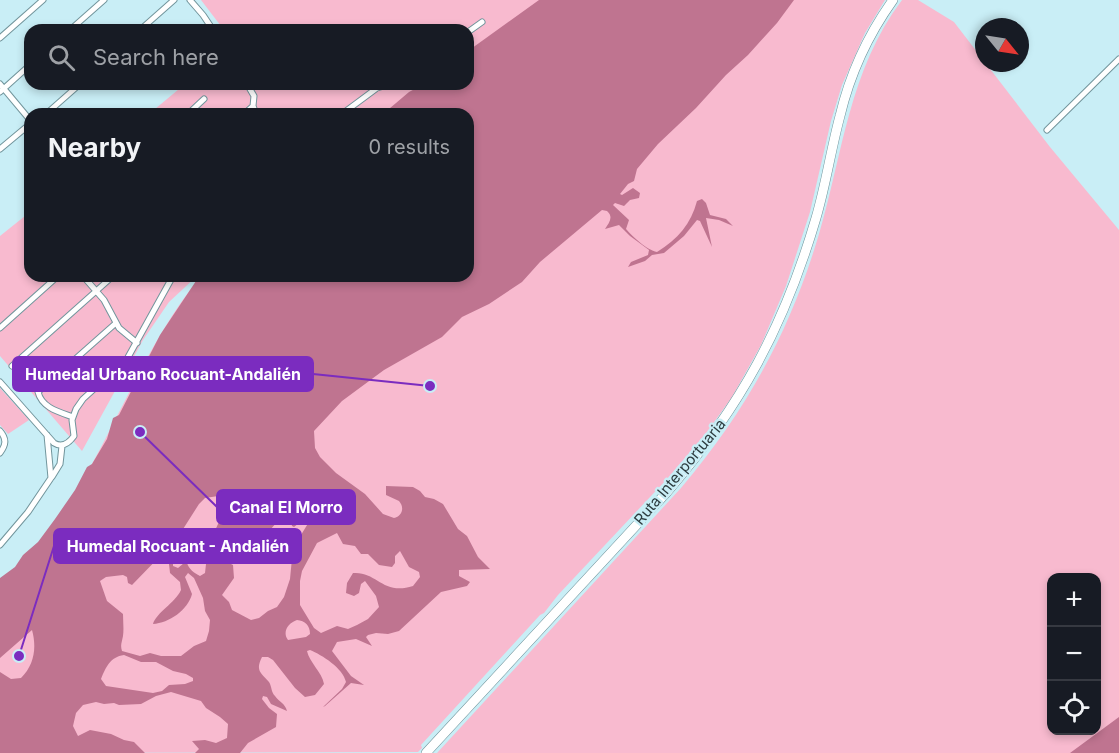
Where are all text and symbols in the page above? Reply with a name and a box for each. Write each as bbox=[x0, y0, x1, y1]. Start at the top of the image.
north arrow bbox=[975, 18, 1029, 72]
search box bbox=[24, 24, 474, 90]
icon: search bbox=[45, 41, 78, 74]
text: Search here bbox=[93, 44, 219, 70]
text: Nearby bbox=[48, 132, 141, 163]
text: 0 results bbox=[368, 135, 450, 159]
callout: Humedal Urbano Rocuant-Andalién bbox=[13, 357, 313, 391]
text: Humedal Urbano Rocuant-Andalién bbox=[25, 364, 301, 384]
street label: Ruta Interportuaria bbox=[630, 415, 730, 529]
callout: Canal El Morro bbox=[217, 490, 355, 524]
text: Canal El Morro bbox=[229, 497, 343, 517]
callout: Humedal Rocuant - Andalién bbox=[54, 529, 301, 563]
text: Humedal Rocuant - Andalién bbox=[67, 536, 289, 556]
map controls bbox=[1047, 573, 1101, 735]
button: + bbox=[1047, 573, 1101, 627]
button: − bbox=[1047, 627, 1101, 681]
button: locate bbox=[1047, 681, 1101, 735]

